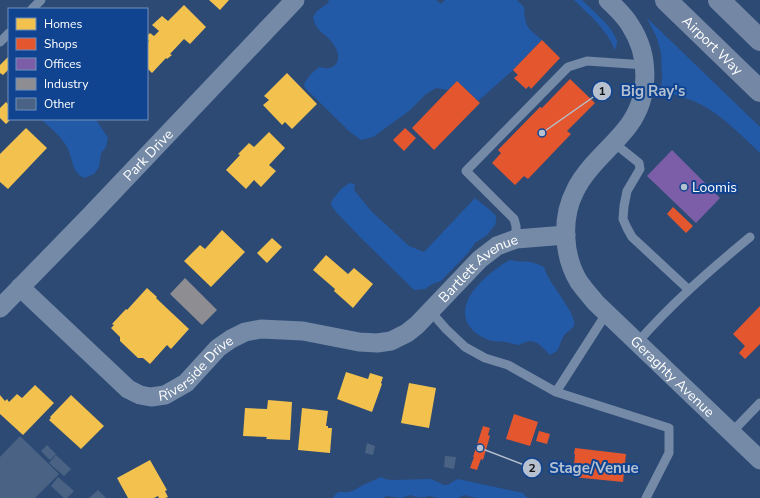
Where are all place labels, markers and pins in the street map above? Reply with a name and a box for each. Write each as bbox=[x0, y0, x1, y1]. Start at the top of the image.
callout: Big Ray's bbox=[592, 78, 693, 105]
place label: Loomis bbox=[692, 178, 737, 197]
marker: Loomis bbox=[679, 182, 689, 192]
callout: Stage/Venue bbox=[522, 454, 647, 481]

